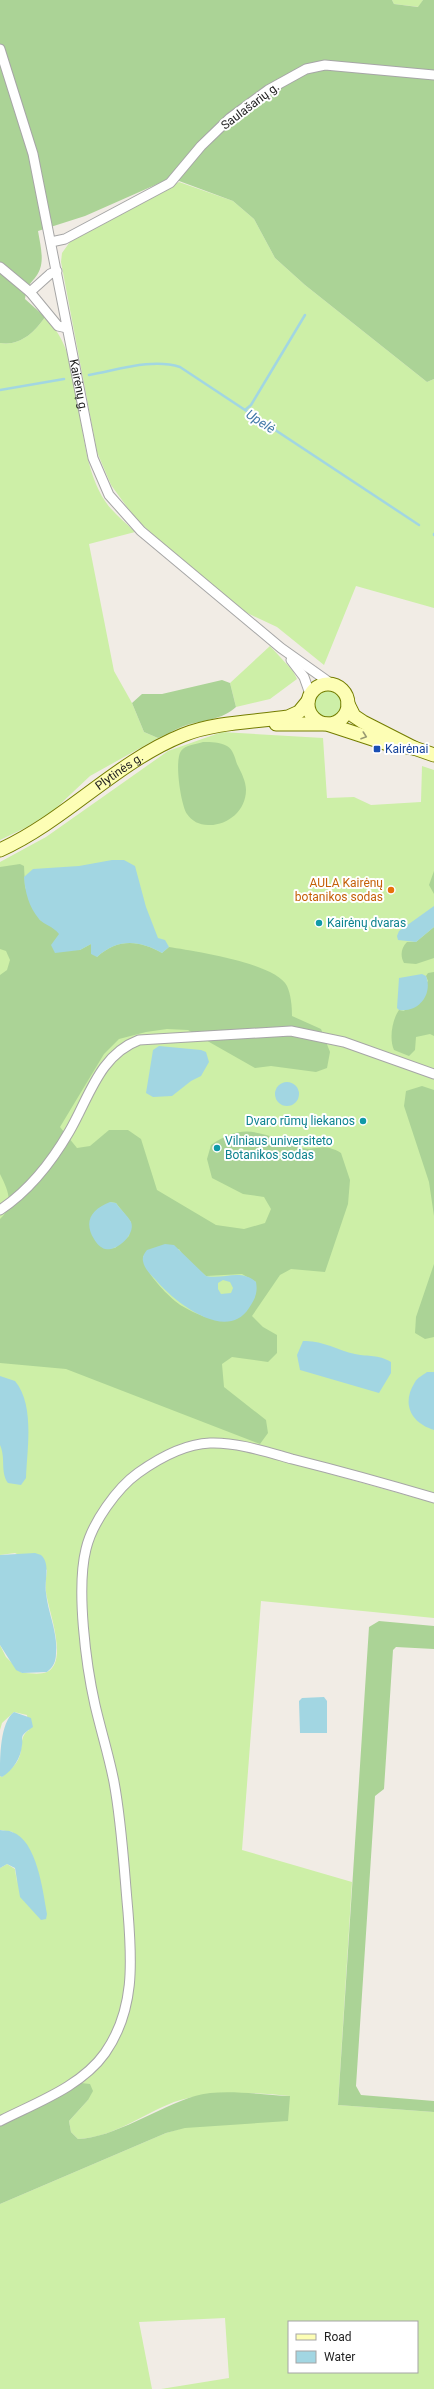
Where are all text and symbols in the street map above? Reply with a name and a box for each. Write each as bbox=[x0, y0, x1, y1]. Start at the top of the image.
street label: Saulašarių g. bbox=[218, 80, 282, 132]
street label: Kairėnų g. bbox=[67, 358, 91, 413]
water label: Upelė bbox=[243, 406, 278, 437]
one-way arrow bbox=[360, 731, 367, 740]
place label: Kairėnai bbox=[385, 742, 428, 756]
marker: Kairėnai bbox=[372, 744, 382, 754]
street label: Plytinės g. bbox=[92, 750, 146, 793]
place label: AULA Kairėnų botanikos sodas bbox=[295, 876, 383, 904]
marker: AULA Kairėnų botanikos sodas bbox=[386, 885, 396, 895]
place label: Kairėnų dvaras bbox=[327, 916, 406, 930]
marker: Kairėnų dvaras bbox=[314, 918, 324, 928]
place label: Dvaro rūmų liekanos bbox=[246, 1114, 355, 1128]
marker: Dvaro rūmų liekanos bbox=[358, 1116, 368, 1126]
place label: Vilniaus universiteto Botanikos sodas bbox=[225, 1134, 333, 1162]
marker: Vilniaus universiteto Botanikos sodas bbox=[212, 1143, 222, 1153]
legend bbox=[288, 2321, 418, 2373]
text: Road bbox=[324, 2330, 352, 2344]
text: Water bbox=[324, 2350, 355, 2364]

